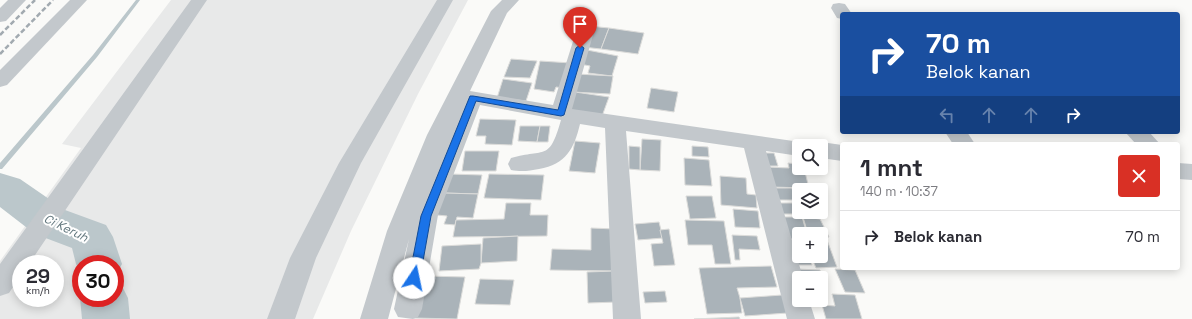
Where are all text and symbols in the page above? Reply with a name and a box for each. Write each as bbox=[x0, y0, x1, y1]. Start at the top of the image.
pin bbox=[563, 7.0, 597, 48]
icon: arrive bbox=[569, 13, 591, 35]
text: 70 m bbox=[926, 25, 991, 61]
icon: right bbox=[860, 28, 912, 80]
text: Belok kanan bbox=[926, 60, 1031, 83]
icon: left bbox=[936, 104, 958, 126]
icon: ahead bbox=[978, 104, 1000, 126]
icon: ahead bbox=[1020, 104, 1042, 126]
icon: right bbox=[1062, 104, 1084, 126]
map controls bbox=[792, 139, 828, 307]
button: search bbox=[792, 139, 828, 175]
text: 1 mnt bbox=[860, 152, 923, 183]
button: close bbox=[1118, 155, 1160, 197]
button: layers bbox=[792, 183, 828, 219]
text: 140 m · 10:37 bbox=[860, 183, 938, 200]
water label: Ci Keruh bbox=[41, 210, 91, 246]
icon: right bbox=[860, 226, 882, 248]
button: + bbox=[792, 227, 828, 263]
text: Belok kanan bbox=[894, 227, 982, 246]
text: 70 m bbox=[1125, 227, 1160, 246]
speed limit sign: 30 bbox=[72, 255, 124, 307]
position arrow bbox=[393, 257, 435, 299]
text: 29 bbox=[26, 263, 50, 289]
button: − bbox=[792, 271, 828, 307]
text: km/h bbox=[26, 284, 50, 297]

